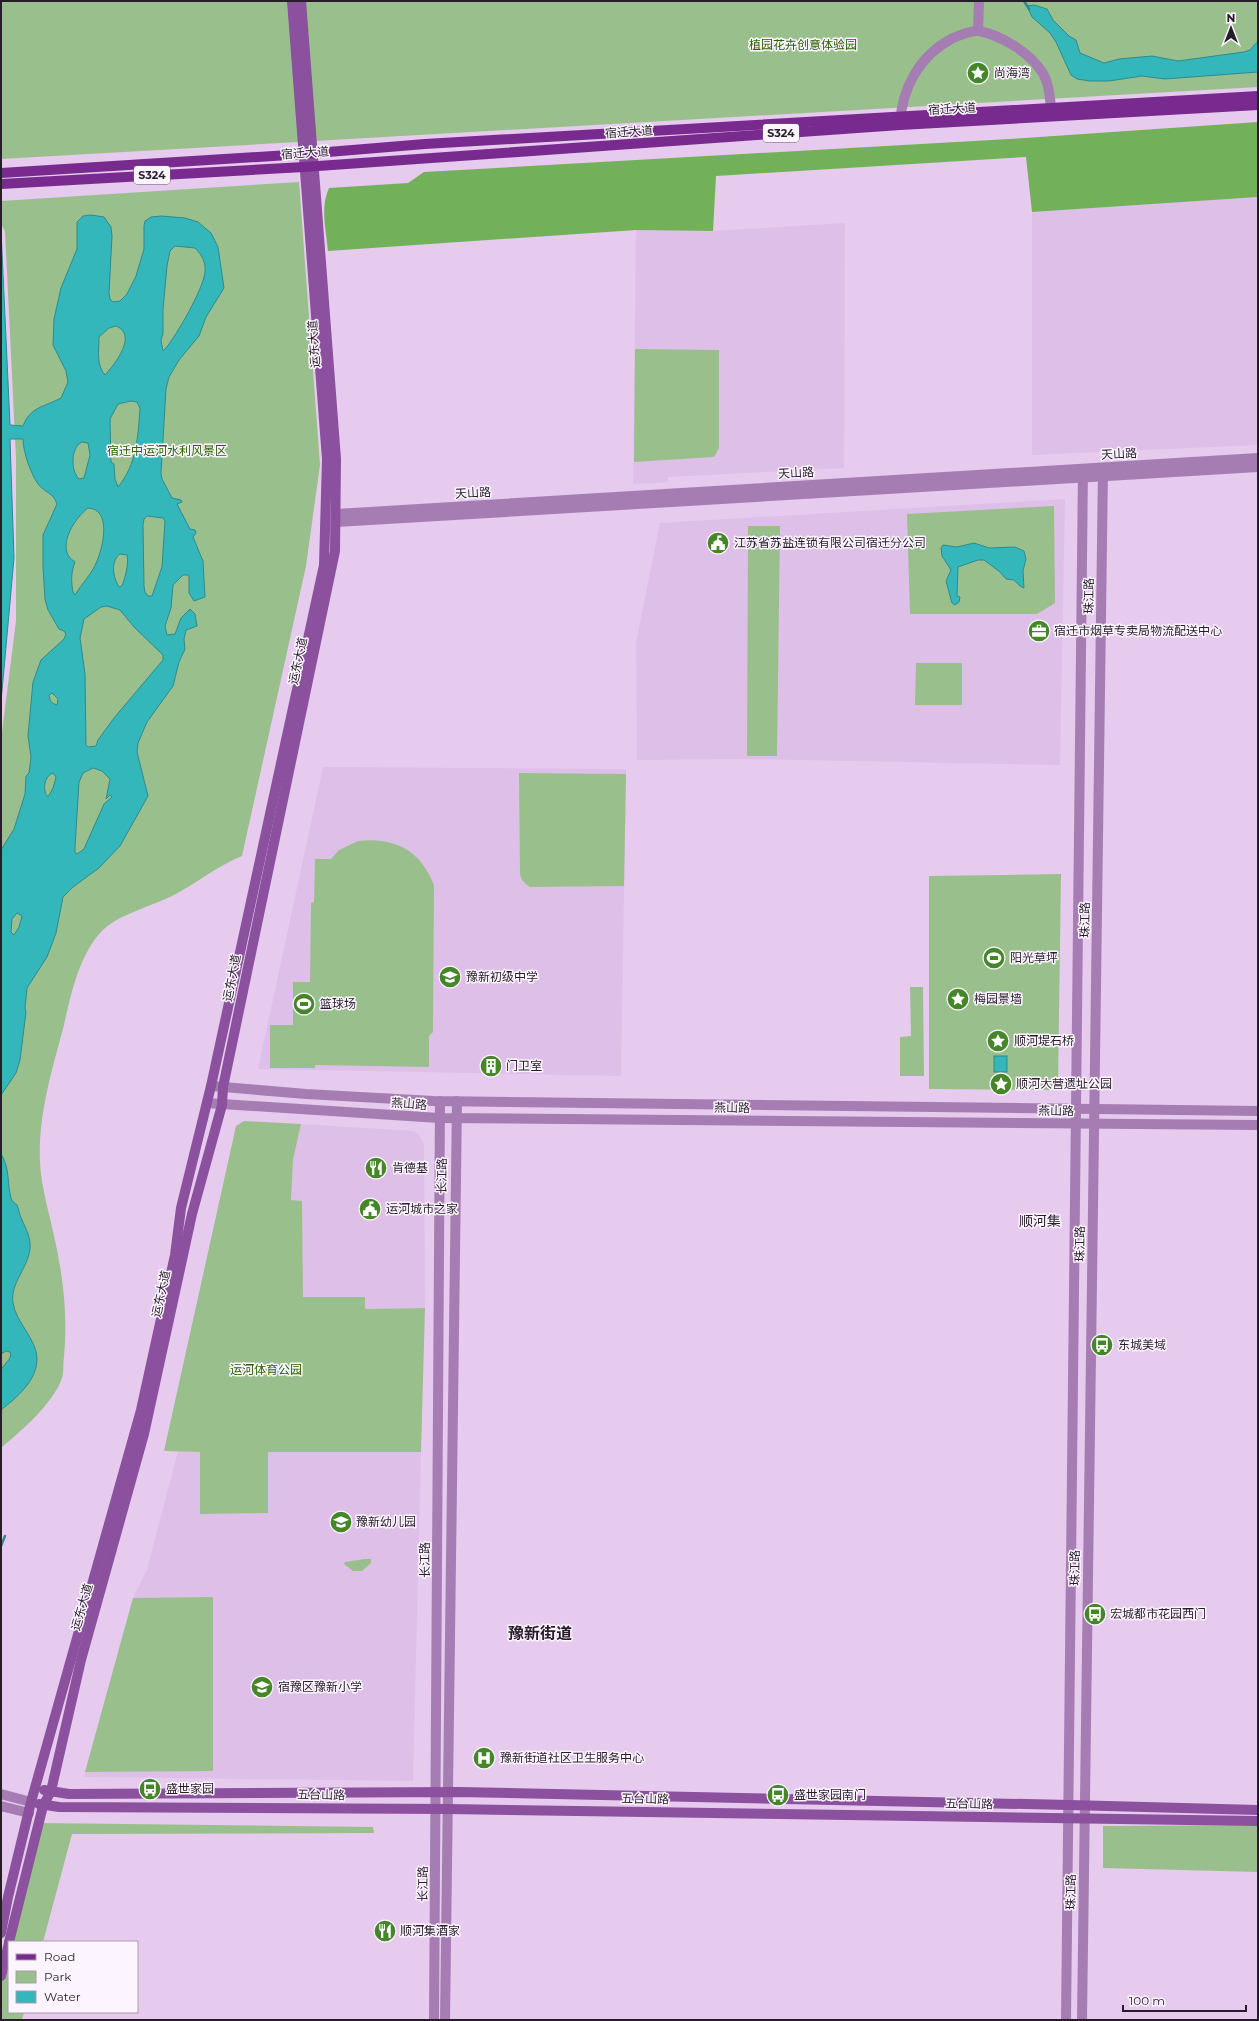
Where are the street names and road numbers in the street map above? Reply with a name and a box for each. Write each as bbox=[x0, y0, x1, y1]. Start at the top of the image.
street label: 宿迁大道 bbox=[928, 100, 976, 117]
street label: 宿迁大道 bbox=[604, 122, 653, 141]
road number: S324 bbox=[763, 124, 799, 142]
street label: 宿迁大道 bbox=[280, 143, 329, 162]
road number: S324 bbox=[134, 166, 170, 184]
street label: 运东大道 bbox=[304, 320, 323, 369]
street label: 天山路 bbox=[1101, 445, 1137, 462]
street label: 天山路 bbox=[778, 464, 814, 481]
street label: 天山路 bbox=[455, 484, 491, 501]
street label: 珠江路 bbox=[1081, 578, 1096, 614]
street label: 运东大道 bbox=[285, 636, 310, 686]
street label: 珠江路 bbox=[1077, 902, 1092, 938]
street label: 运东大道 bbox=[220, 953, 243, 1003]
street label: 燕山路 bbox=[391, 1095, 428, 1112]
street label: 燕山路 bbox=[714, 1100, 750, 1115]
street label: 燕山路 bbox=[1038, 1103, 1074, 1118]
street label: 长江路 bbox=[434, 1158, 449, 1194]
street label: 珠江路 bbox=[1072, 1226, 1087, 1262]
street label: 运东大道 bbox=[148, 1269, 173, 1319]
street label: 长江路 bbox=[417, 1542, 432, 1578]
street label: 珠江路 bbox=[1067, 1550, 1082, 1586]
street label: 运东大道 bbox=[68, 1582, 95, 1632]
street label: 五台山路 bbox=[297, 1787, 345, 1802]
street label: 五台山路 bbox=[621, 1791, 669, 1806]
street label: 五台山路 bbox=[945, 1796, 993, 1811]
street label: 长江路 bbox=[415, 1866, 430, 1902]
street label: 珠江路 bbox=[1063, 1874, 1078, 1910]

